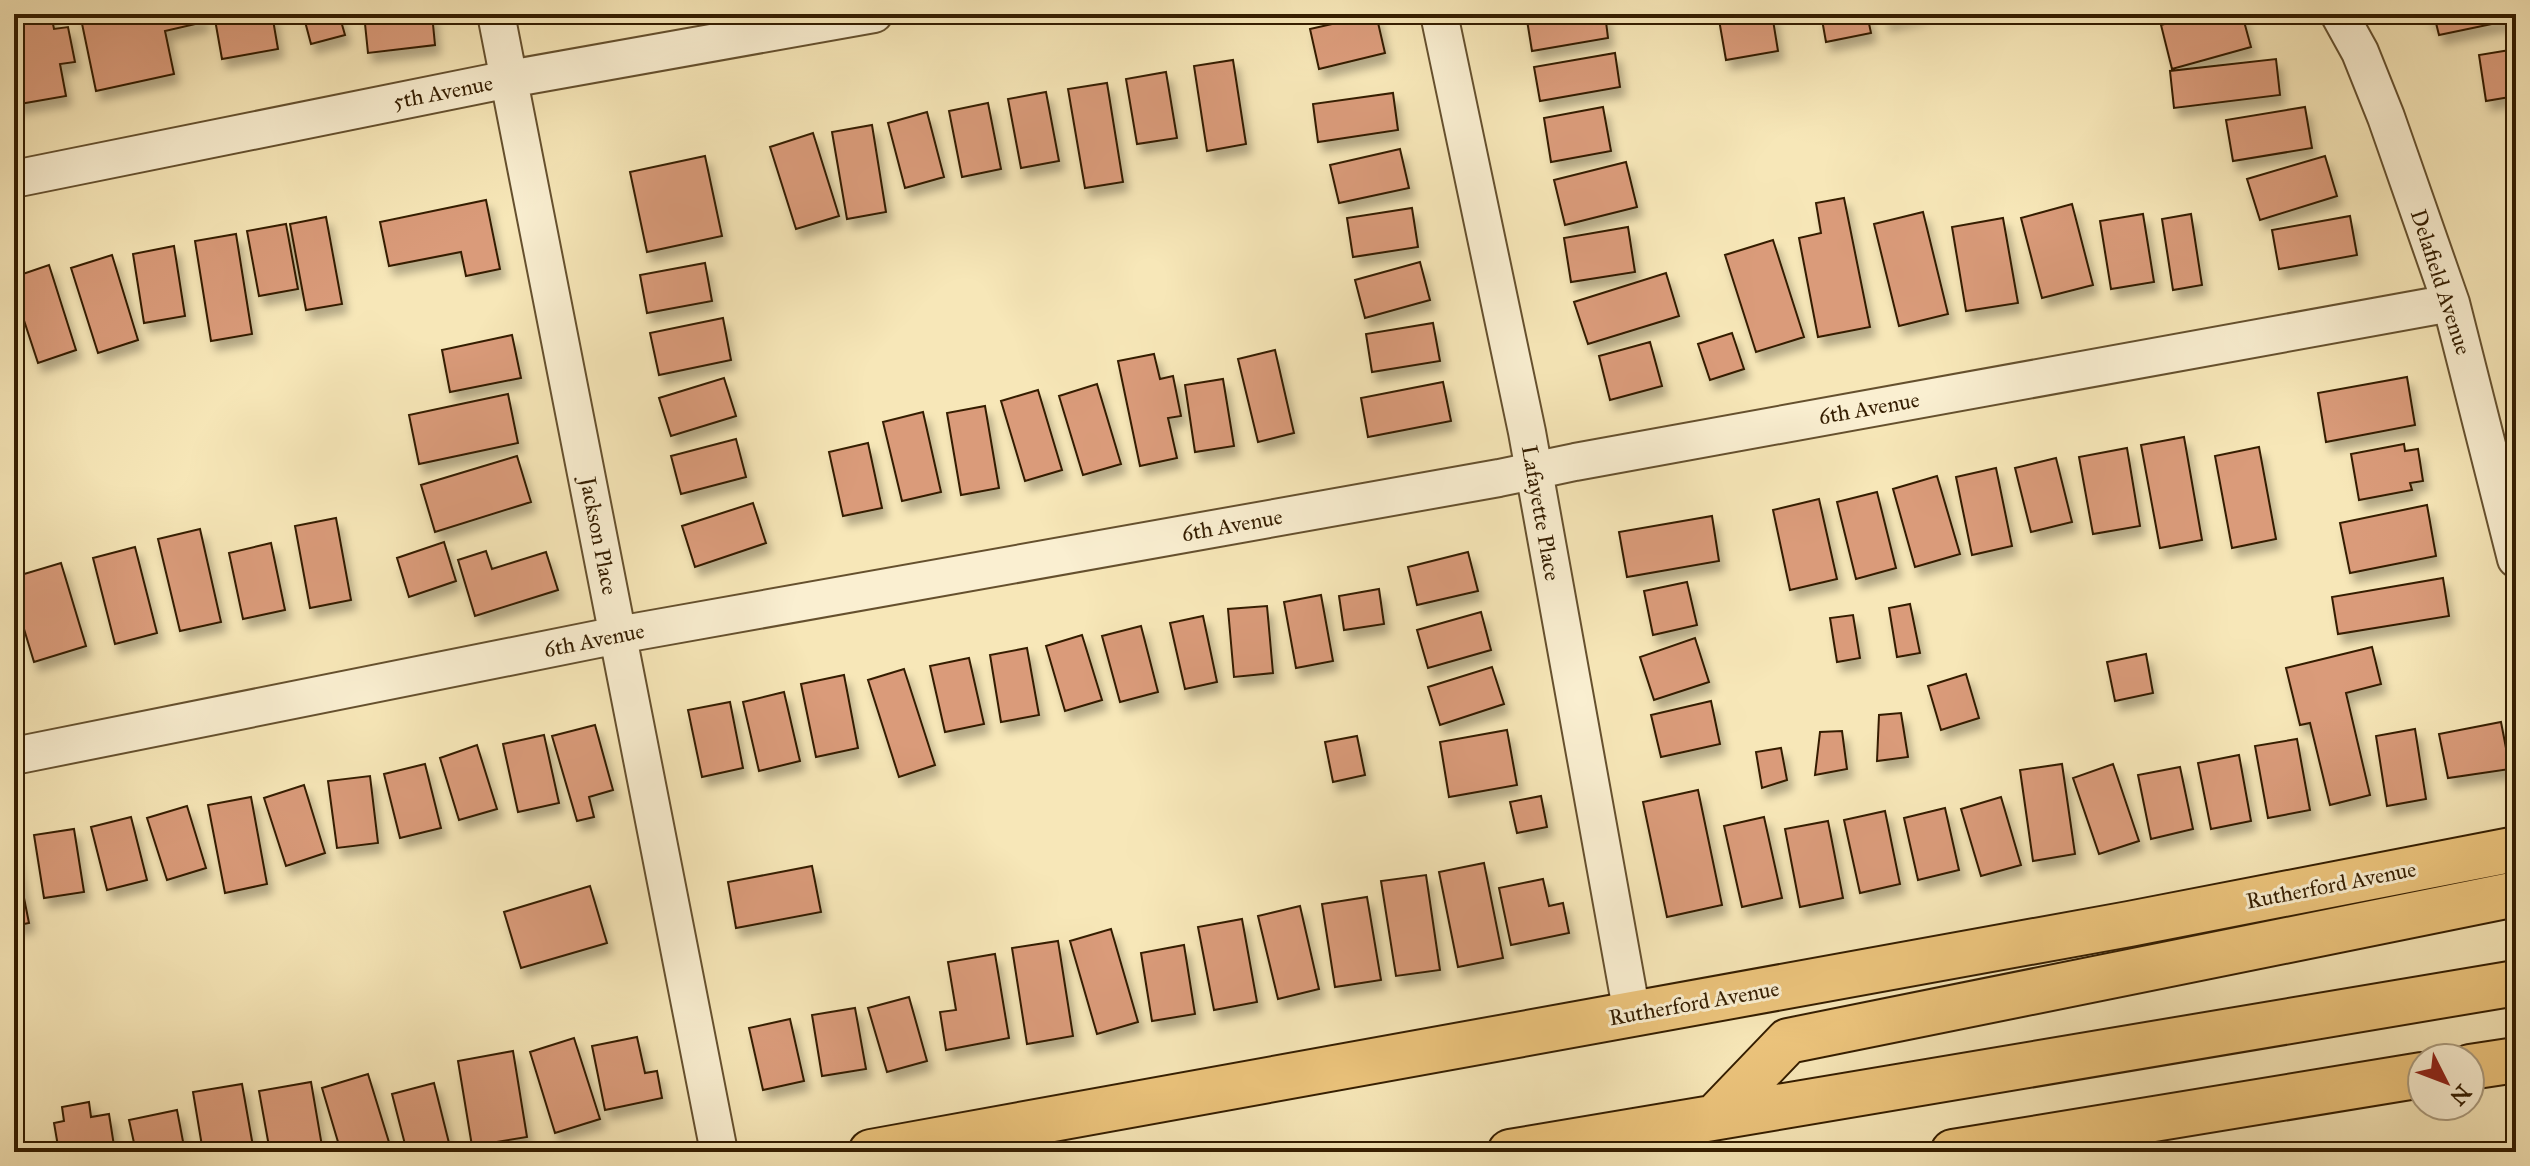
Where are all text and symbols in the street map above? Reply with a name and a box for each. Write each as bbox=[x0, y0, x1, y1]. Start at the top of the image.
street label: 5th Avenue bbox=[391, 69, 495, 115]
street label: Delafield Avenue bbox=[2405, 206, 2477, 358]
street label: 6th Avenue bbox=[1816, 386, 1922, 430]
street label: Lafayette Place bbox=[1516, 443, 1566, 583]
street label: Jackson Place bbox=[574, 473, 624, 597]
street label: 6th Avenue bbox=[1179, 503, 1285, 547]
street label: 6th Avenue bbox=[541, 617, 647, 663]
street label: Rutherford Avenue bbox=[2244, 855, 2418, 915]
street label: Rutherford Avenue bbox=[1607, 975, 1781, 1031]
north arrow bbox=[2406, 1042, 2486, 1122]
text: N bbox=[2444, 1079, 2477, 1111]

